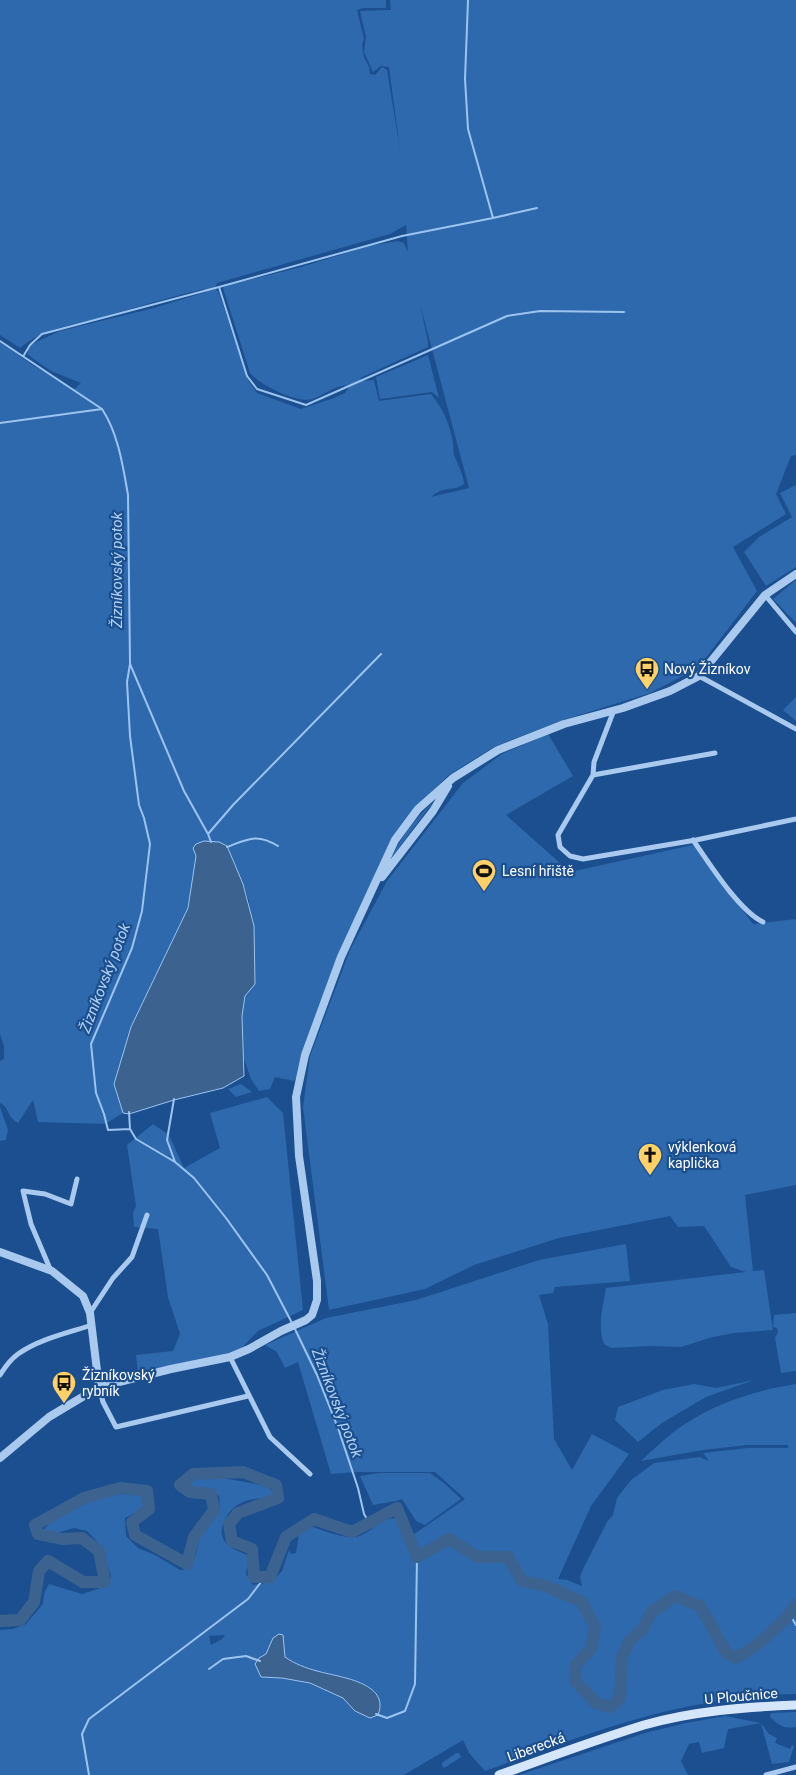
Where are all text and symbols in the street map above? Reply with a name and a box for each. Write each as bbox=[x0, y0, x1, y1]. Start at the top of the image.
water label: Žizníkovský potok bbox=[108, 511, 126, 629]
bus stop icon: Nový Žizníkov bbox=[634, 656, 660, 690]
place label: Nový Žizníkov bbox=[664, 660, 751, 677]
sports icon: Lesní hřiště bbox=[471, 858, 497, 892]
place label: Lesní hřiště bbox=[502, 863, 574, 879]
water label: Žizníkovský potok bbox=[75, 920, 134, 1036]
place label: výklenková kaplička bbox=[668, 1139, 736, 1171]
church icon: výklenková kaplička bbox=[637, 1142, 663, 1176]
water label: Žizníkovský potok bbox=[307, 1345, 366, 1461]
place label: Žizníkovský rybník bbox=[82, 1366, 155, 1399]
bus stop icon: Žizníkovský rybník bbox=[51, 1370, 77, 1404]
street label: U Ploučnice bbox=[704, 1685, 778, 1707]
street label: Liberecká bbox=[505, 1729, 567, 1765]

